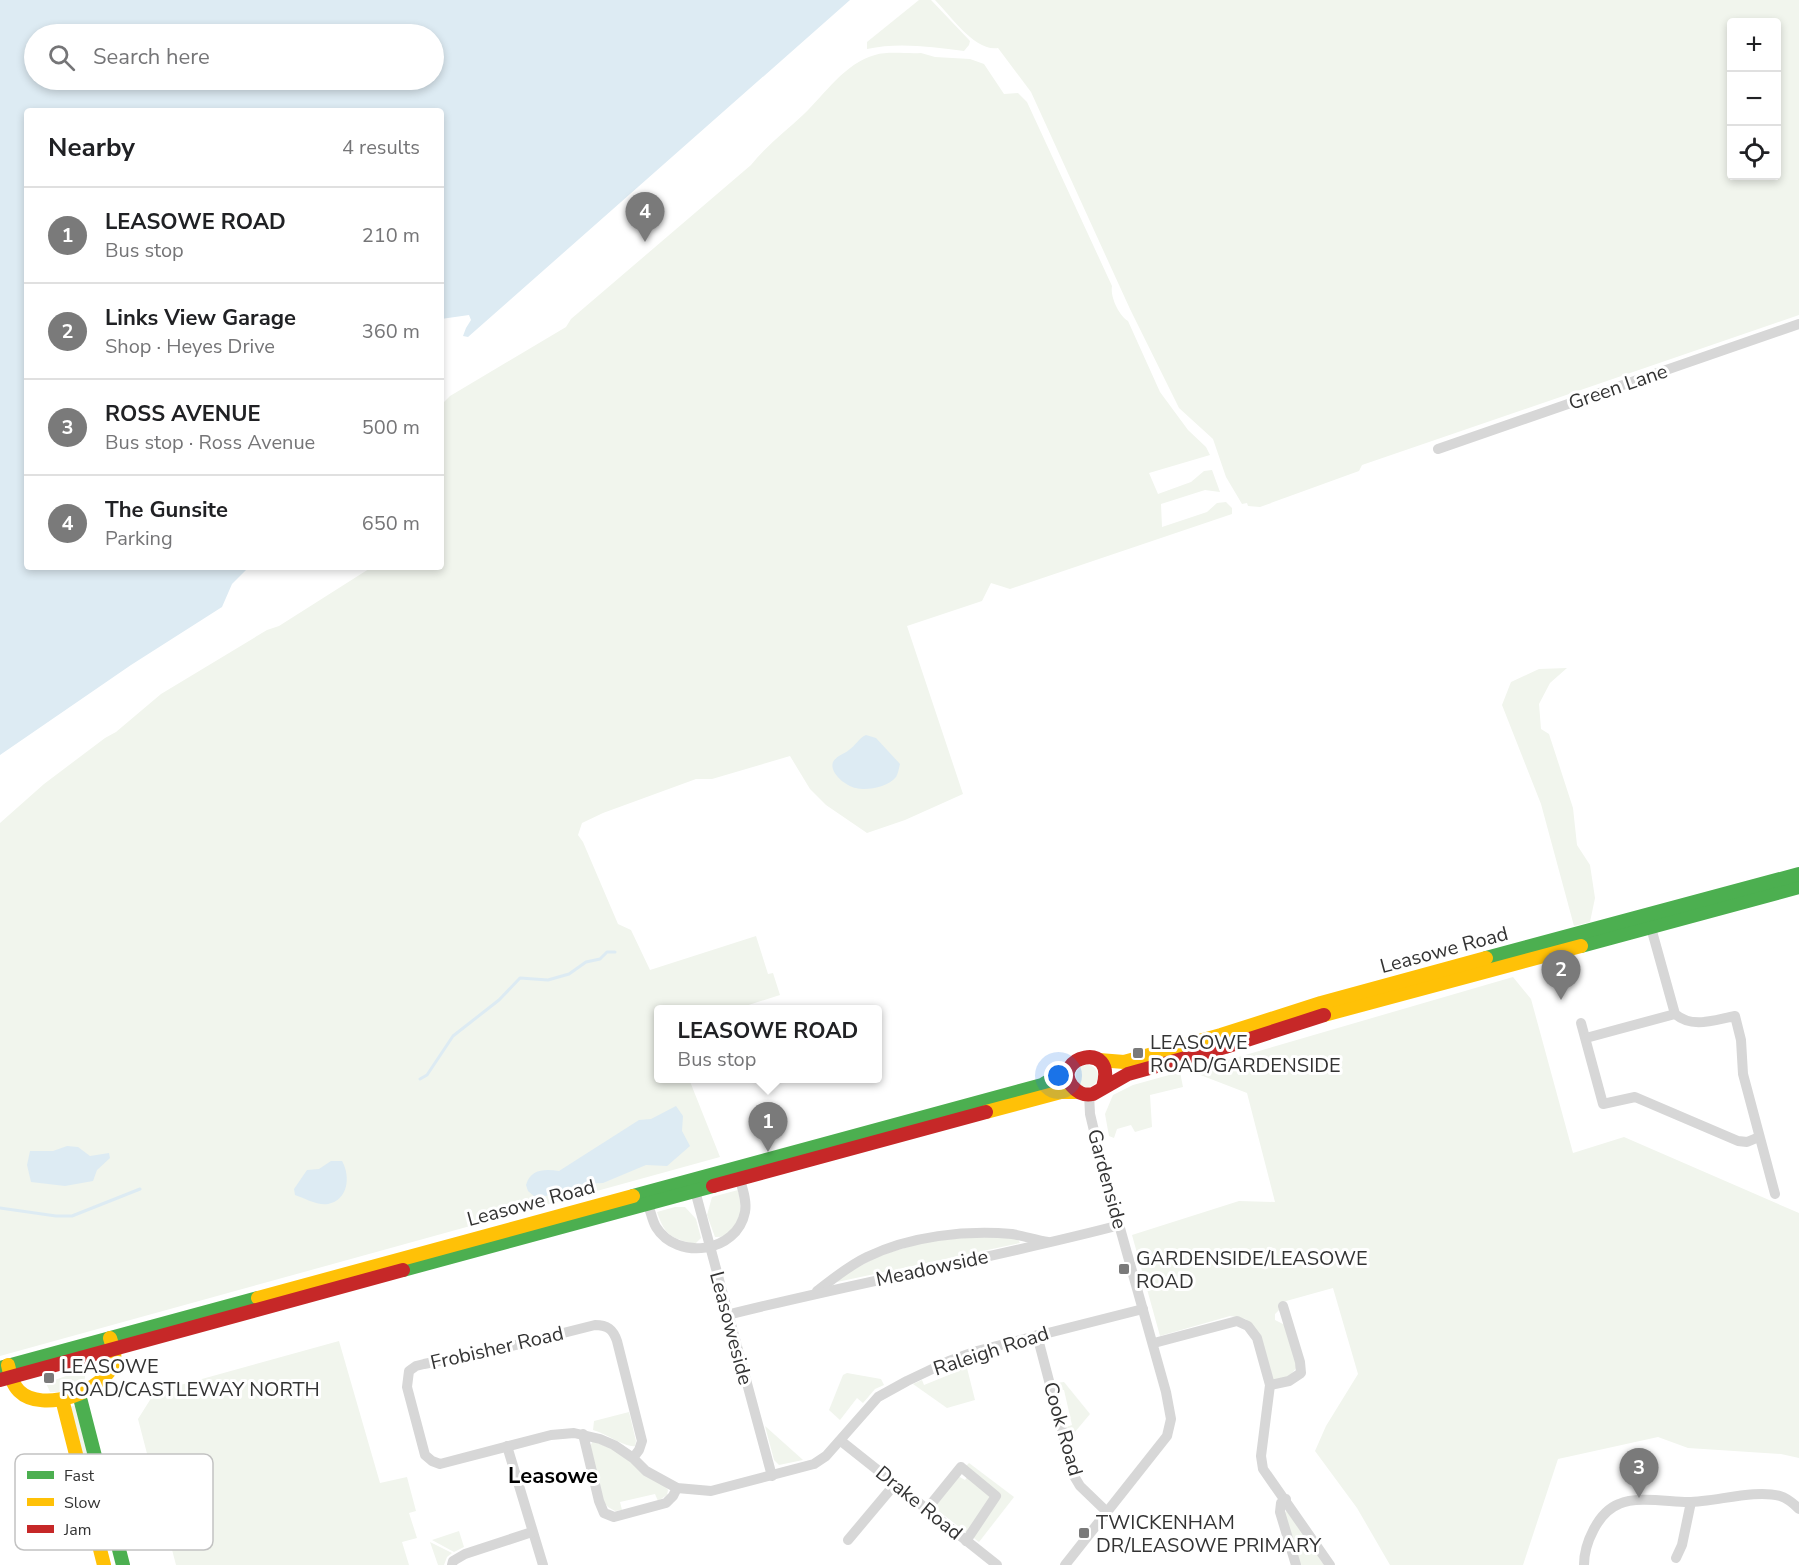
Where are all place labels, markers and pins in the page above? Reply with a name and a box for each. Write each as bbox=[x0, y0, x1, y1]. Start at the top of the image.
pin: 4 bbox=[626, 192, 664, 242]
pin: 2 bbox=[1542, 950, 1580, 1000]
place label: LEASOWE ROAD/GARDENSIDE bbox=[1150, 1029, 1341, 1079]
marker: LEASOWE ROAD/GARDENSIDE bbox=[1131, 1046, 1145, 1060]
pin: 1 bbox=[748, 1102, 788, 1152]
place label: GARDENSIDE/LEASOWE ROAD bbox=[1136, 1245, 1368, 1295]
marker: GARDENSIDE/LEASOWE ROAD bbox=[1117, 1262, 1131, 1276]
place label: LEASOWE ROAD/CASTLEWAY NORTH bbox=[61, 1353, 320, 1403]
marker: LEASOWE ROAD/CASTLEWAY NORTH bbox=[42, 1371, 56, 1385]
pin: 3 bbox=[1620, 1448, 1658, 1498]
place label: TWICKENHAM DR/LEASOWE PRIMARY bbox=[1096, 1509, 1322, 1559]
marker: TWICKENHAM DR/LEASOWE PRIMARY bbox=[1077, 1526, 1091, 1540]

